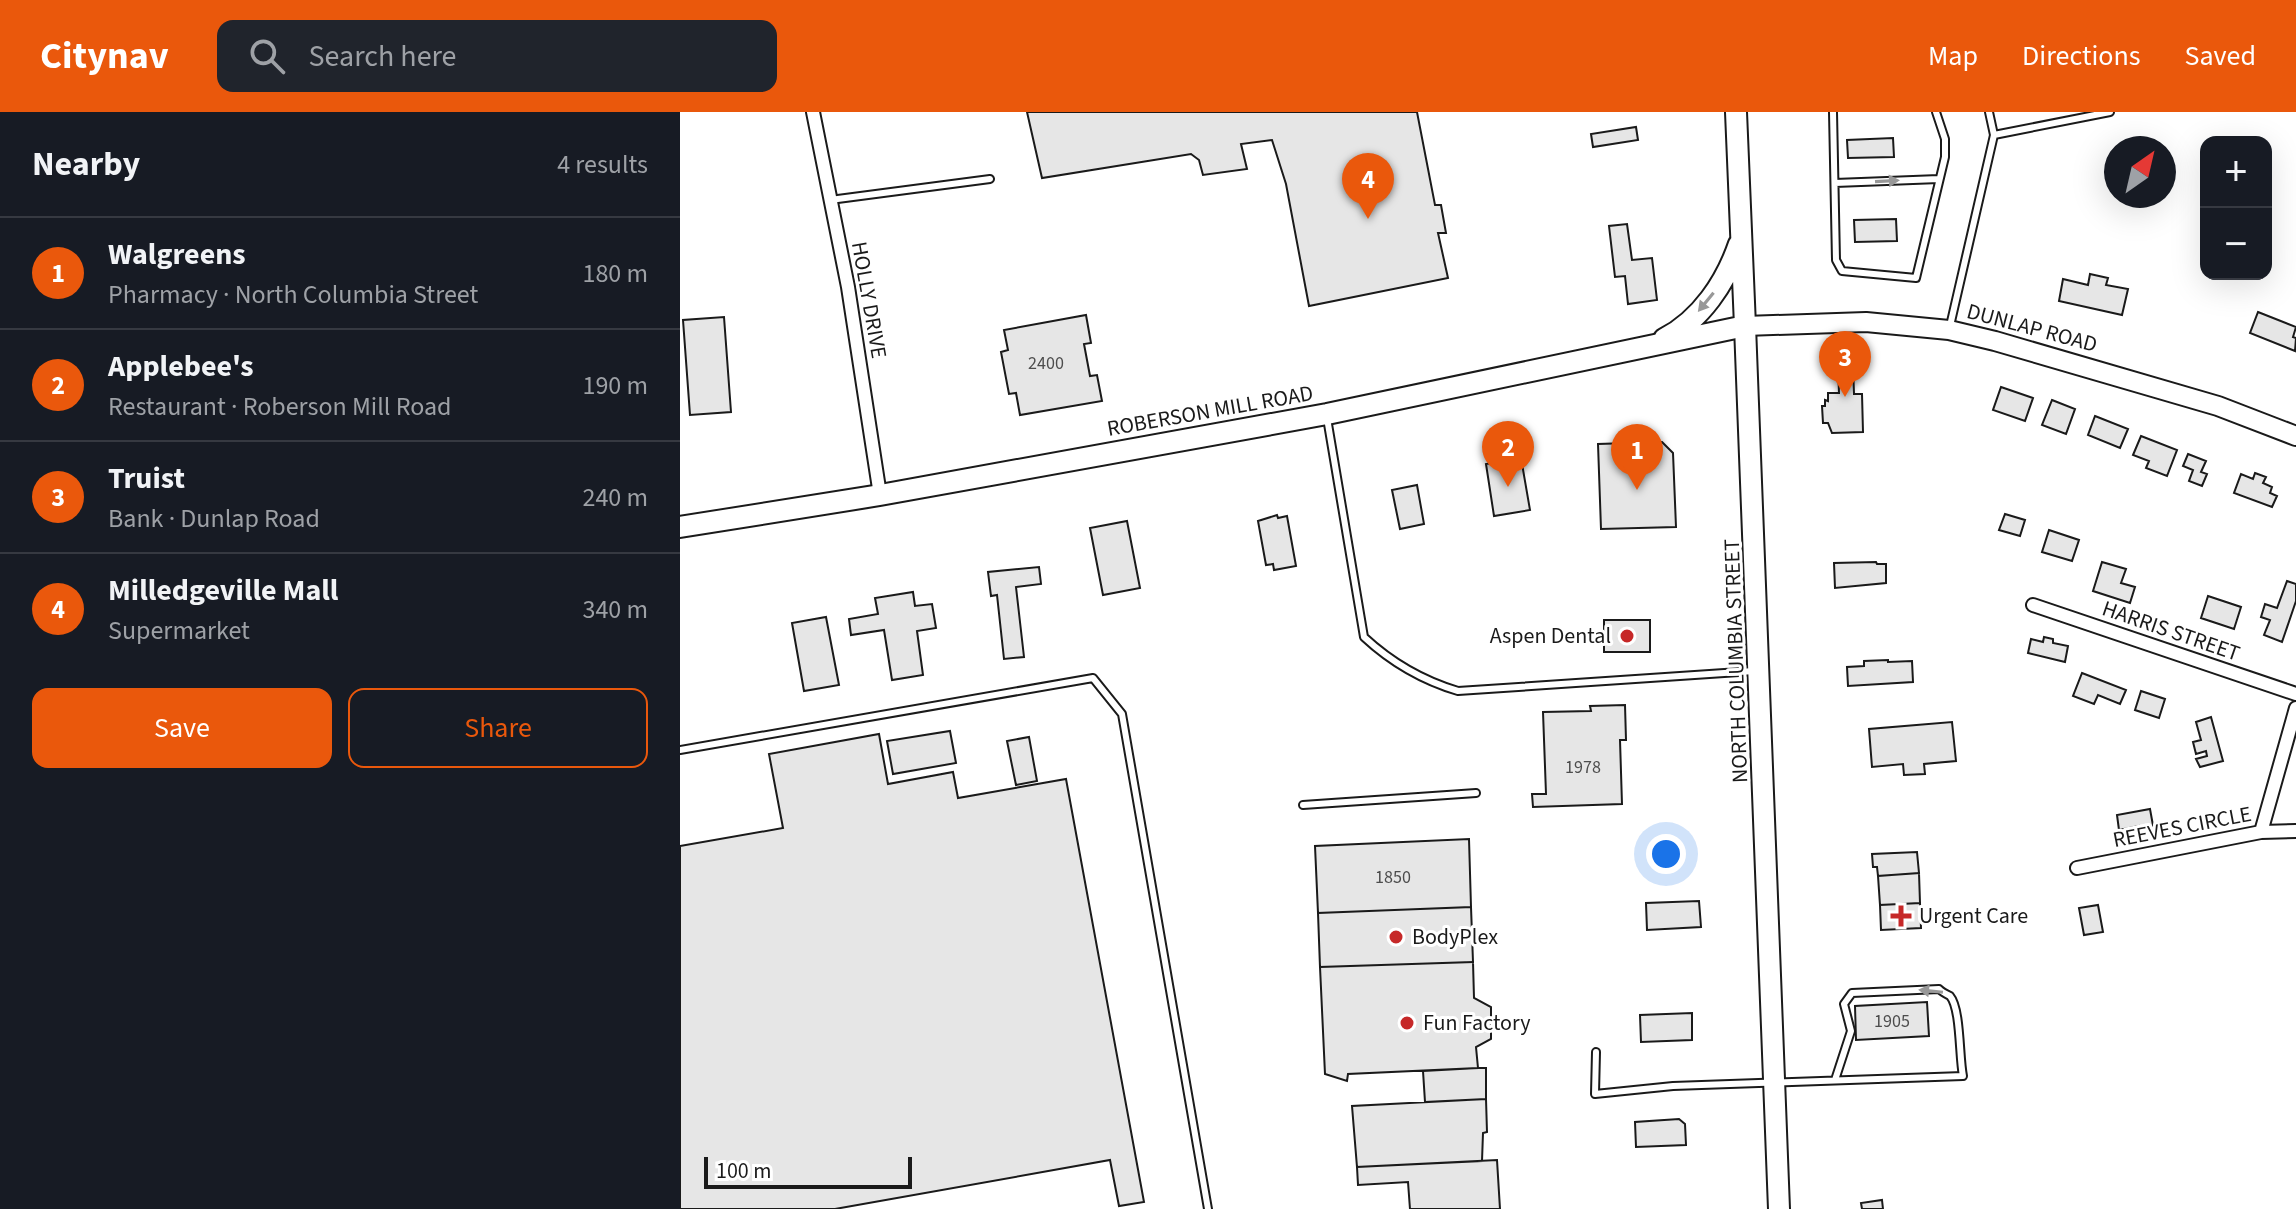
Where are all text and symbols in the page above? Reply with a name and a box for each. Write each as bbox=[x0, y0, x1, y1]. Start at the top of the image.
search box bbox=[217, 20, 777, 92]
text: Citynav bbox=[40, 29, 169, 83]
icon: search bbox=[245, 34, 289, 78]
text: Search here bbox=[309, 35, 457, 78]
text: Map bbox=[1928, 36, 1978, 76]
text: Directions bbox=[2022, 36, 2141, 76]
text: Saved bbox=[2185, 36, 2256, 76]
north arrow bbox=[2104, 136, 2176, 208]
map controls bbox=[2200, 136, 2272, 280]
button: + bbox=[2200, 136, 2272, 208]
text: Nearby bbox=[32, 140, 140, 189]
text: 4 results bbox=[557, 146, 648, 183]
pin: 4 bbox=[1342, 153, 1394, 219]
one-way arrow bbox=[1875, 174, 1900, 187]
button: − bbox=[2200, 208, 2272, 280]
text: Walgreens bbox=[108, 233, 246, 276]
street label: HOLLY DRIVE bbox=[843, 239, 895, 361]
text: 1 bbox=[51, 255, 65, 292]
text: 180 m bbox=[582, 255, 648, 292]
text: Pharmacy · North Columbia Street bbox=[108, 276, 478, 313]
one-way arrow bbox=[1699, 292, 1715, 312]
street label: DUNLAP ROAD bbox=[1963, 295, 2101, 361]
pin: 3 bbox=[1819, 331, 1871, 397]
text: Applebee's bbox=[108, 345, 254, 388]
house number: 2400 bbox=[1028, 351, 1064, 376]
text: 2 bbox=[51, 367, 65, 404]
text: 190 m bbox=[582, 367, 648, 404]
street label: ROBERSON MILL ROAD bbox=[1104, 377, 1316, 445]
text: Restaurant · Roberson Mill Road bbox=[108, 388, 451, 425]
pin: 2 bbox=[1482, 421, 1534, 487]
pin: 1 bbox=[1611, 424, 1663, 490]
text: Truist bbox=[108, 457, 185, 500]
text: 3 bbox=[51, 479, 65, 516]
text: 240 m bbox=[582, 479, 648, 516]
text: Bank · Dunlap Road bbox=[108, 500, 320, 537]
street label: NORTH COLUMBIA STREET bbox=[1716, 538, 1756, 784]
text: Milledgeville Mall bbox=[108, 569, 338, 612]
text: 4 bbox=[51, 591, 65, 628]
text: 340 m bbox=[582, 591, 648, 628]
street label: HARRIS STREET bbox=[2098, 592, 2244, 670]
text: Supermarket bbox=[108, 612, 250, 649]
place label: Aspen Dental bbox=[1490, 620, 1611, 652]
marker: Aspen Dental bbox=[1618, 627, 1636, 645]
button: Save bbox=[32, 688, 332, 768]
button: Share bbox=[348, 688, 648, 768]
house number: 1978 bbox=[1565, 755, 1601, 780]
street label: REEVES CIRCLE bbox=[2110, 798, 2254, 856]
your location bbox=[1646, 834, 1686, 874]
house number: 1850 bbox=[1375, 865, 1411, 890]
place label: Urgent Care bbox=[1919, 900, 2028, 932]
marker: Urgent Care bbox=[1890, 905, 1912, 927]
place label: BodyPlex bbox=[1412, 921, 1498, 953]
marker: BodyPlex bbox=[1387, 928, 1405, 946]
one-way arrow bbox=[1918, 985, 1943, 998]
place label: Fun Factory bbox=[1423, 1007, 1531, 1039]
house number: 1905 bbox=[1874, 1009, 1910, 1034]
marker: Fun Factory bbox=[1398, 1014, 1416, 1032]
scale bar bbox=[704, 1153, 912, 1189]
text: 100 m bbox=[716, 1155, 771, 1187]

